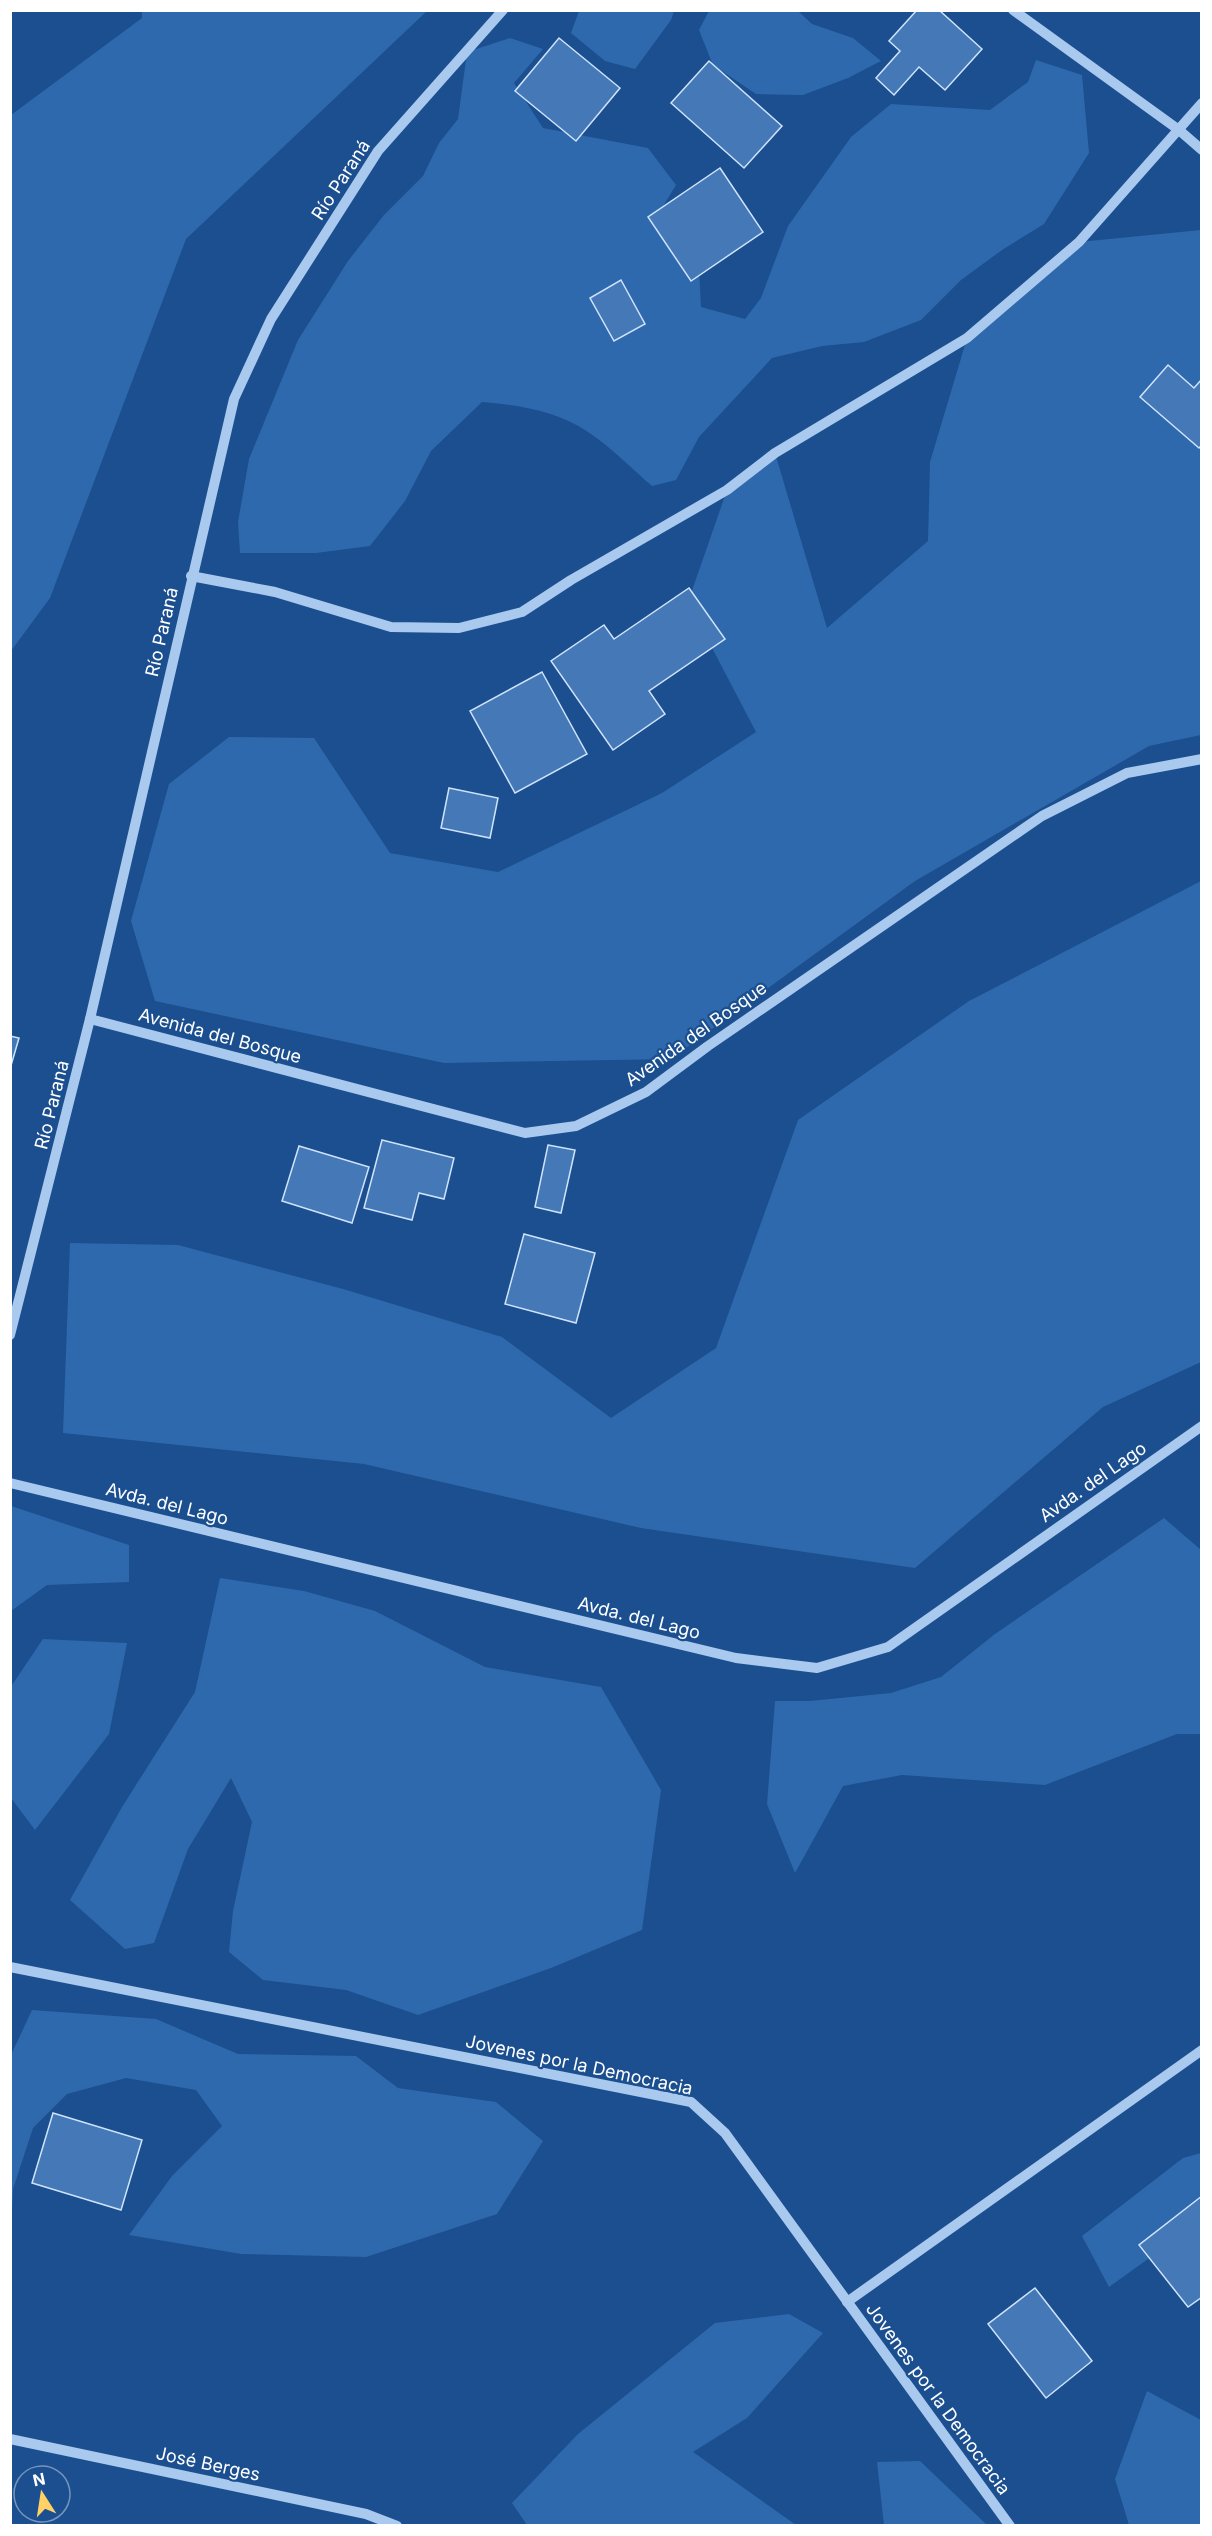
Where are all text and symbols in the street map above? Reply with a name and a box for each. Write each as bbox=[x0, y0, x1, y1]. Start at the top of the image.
street label: Río Paraná bbox=[307, 136, 374, 224]
street label: Río Paraná bbox=[141, 585, 182, 679]
street label: Avenida del Bosque bbox=[621, 977, 770, 1090]
street label: Avenida del Bosque bbox=[136, 1004, 304, 1067]
street label: Río Paraná bbox=[30, 1058, 73, 1152]
street label: Avda. del Lago bbox=[1035, 1437, 1150, 1526]
street label: Avda. del Lago bbox=[104, 1478, 231, 1529]
street label: Avda. del Lago bbox=[576, 1592, 703, 1643]
street label: Jovenes por la Democracia bbox=[464, 2030, 695, 2099]
street label: Jovenes por la Democracia bbox=[862, 2299, 1015, 2499]
street label: José Berges bbox=[154, 2442, 262, 2485]
north arrow bbox=[12, 2464, 72, 2524]
text: N bbox=[31, 2468, 47, 2490]

